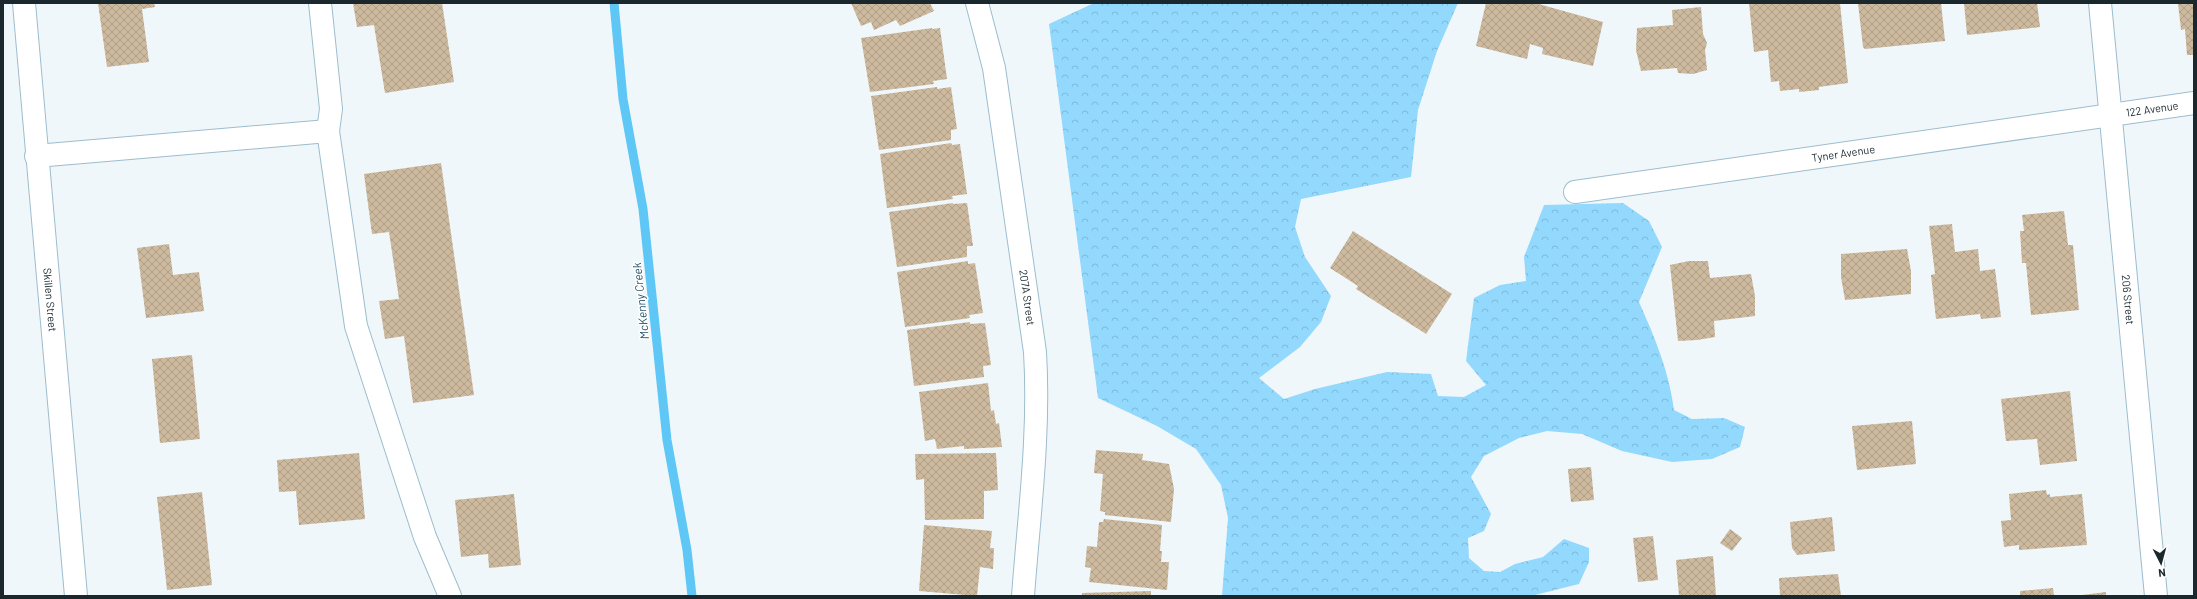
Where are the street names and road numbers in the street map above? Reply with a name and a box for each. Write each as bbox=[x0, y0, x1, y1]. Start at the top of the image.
street label: 122 Avenue bbox=[2125, 98, 2179, 119]
street label: Tyner Avenue bbox=[1811, 142, 1876, 164]
street label: Skillen Street bbox=[41, 267, 60, 332]
street label: 207A Street bbox=[1017, 269, 1038, 326]
street label: 206 Street bbox=[2120, 274, 2137, 325]

